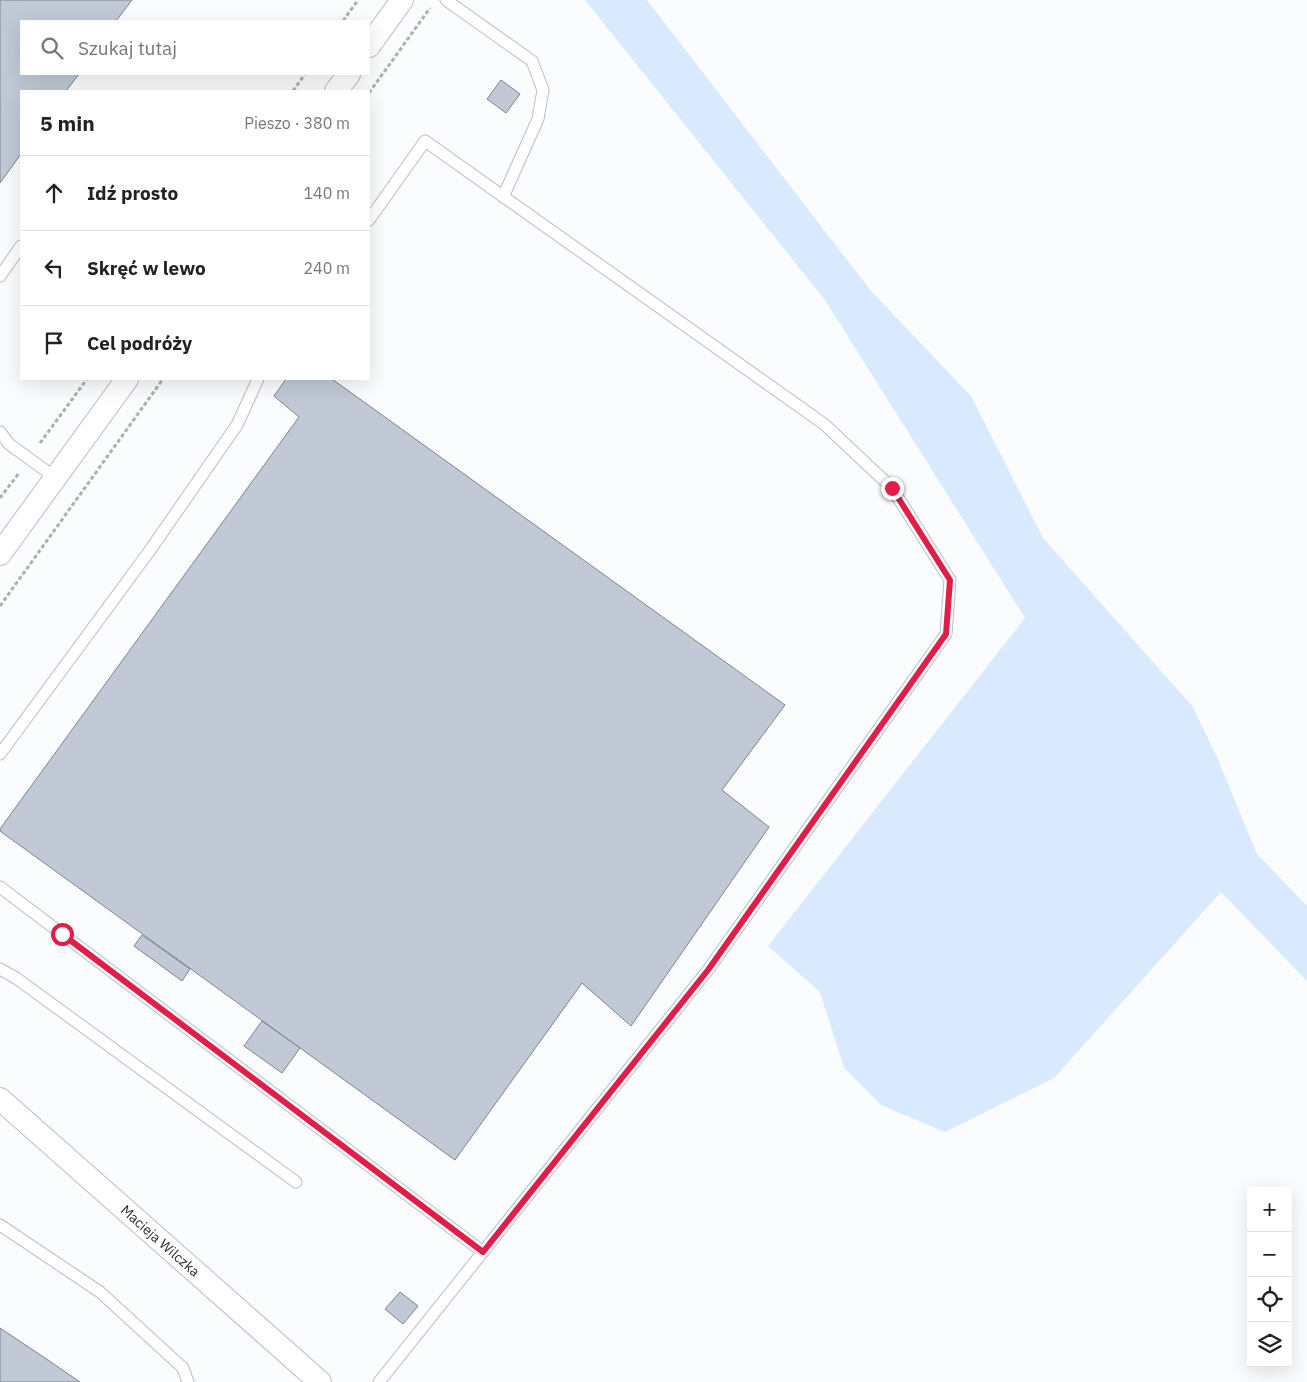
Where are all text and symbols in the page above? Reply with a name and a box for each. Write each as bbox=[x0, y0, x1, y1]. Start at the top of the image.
search box bbox=[20, 20, 370, 75]
icon: search bbox=[38, 34, 66, 62]
text: Szukaj tutaj bbox=[78, 36, 177, 60]
text: 5 min bbox=[40, 109, 95, 137]
text: Pieszo · 380 m bbox=[244, 113, 350, 133]
icon: ahead bbox=[40, 179, 68, 207]
text: Idź prosto bbox=[87, 181, 178, 205]
text: 140 m bbox=[303, 183, 350, 203]
icon: left bbox=[40, 254, 68, 282]
text: Skręć w lewo bbox=[87, 256, 206, 280]
text: 240 m bbox=[303, 258, 350, 278]
icon: arrive bbox=[40, 329, 68, 357]
text: Cel podróży bbox=[87, 331, 192, 355]
route end bbox=[881, 477, 904, 500]
route start bbox=[51, 923, 74, 946]
map controls bbox=[1247, 1187, 1292, 1367]
button: + bbox=[1247, 1187, 1292, 1232]
street label: Macieja Wilczka bbox=[117, 1201, 204, 1281]
button: − bbox=[1247, 1232, 1292, 1277]
button: locate bbox=[1247, 1277, 1292, 1322]
button: layers bbox=[1247, 1322, 1292, 1367]

